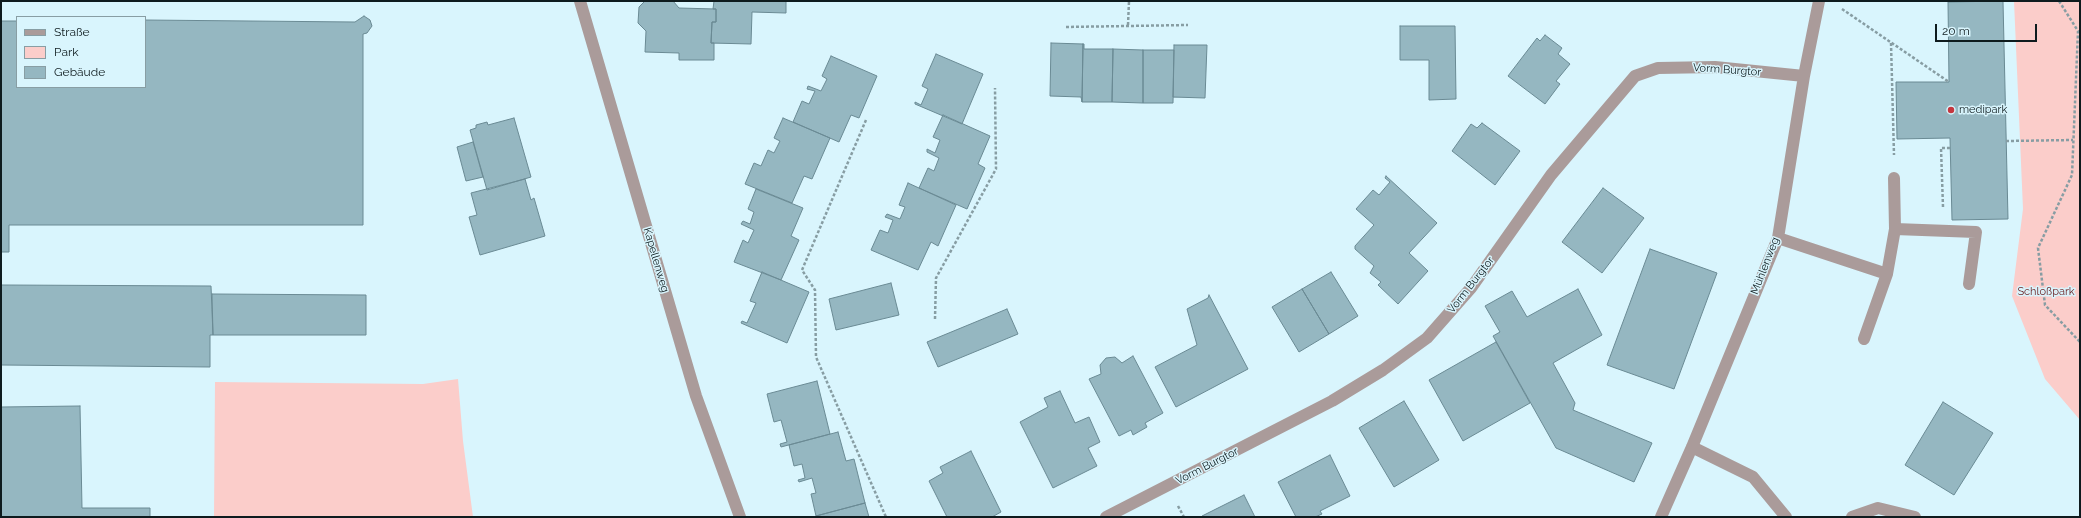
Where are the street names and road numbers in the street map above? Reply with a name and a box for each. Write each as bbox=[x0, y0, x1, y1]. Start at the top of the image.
street label: Vorm Burgtor bbox=[1692, 61, 1762, 79]
street label: Kapellenweg bbox=[640, 226, 672, 294]
street label: Mühlenweg bbox=[1748, 235, 1782, 297]
street label: Vorm Burgtor bbox=[1445, 254, 1497, 316]
street label: Vorm Burgtor bbox=[1174, 445, 1240, 487]

